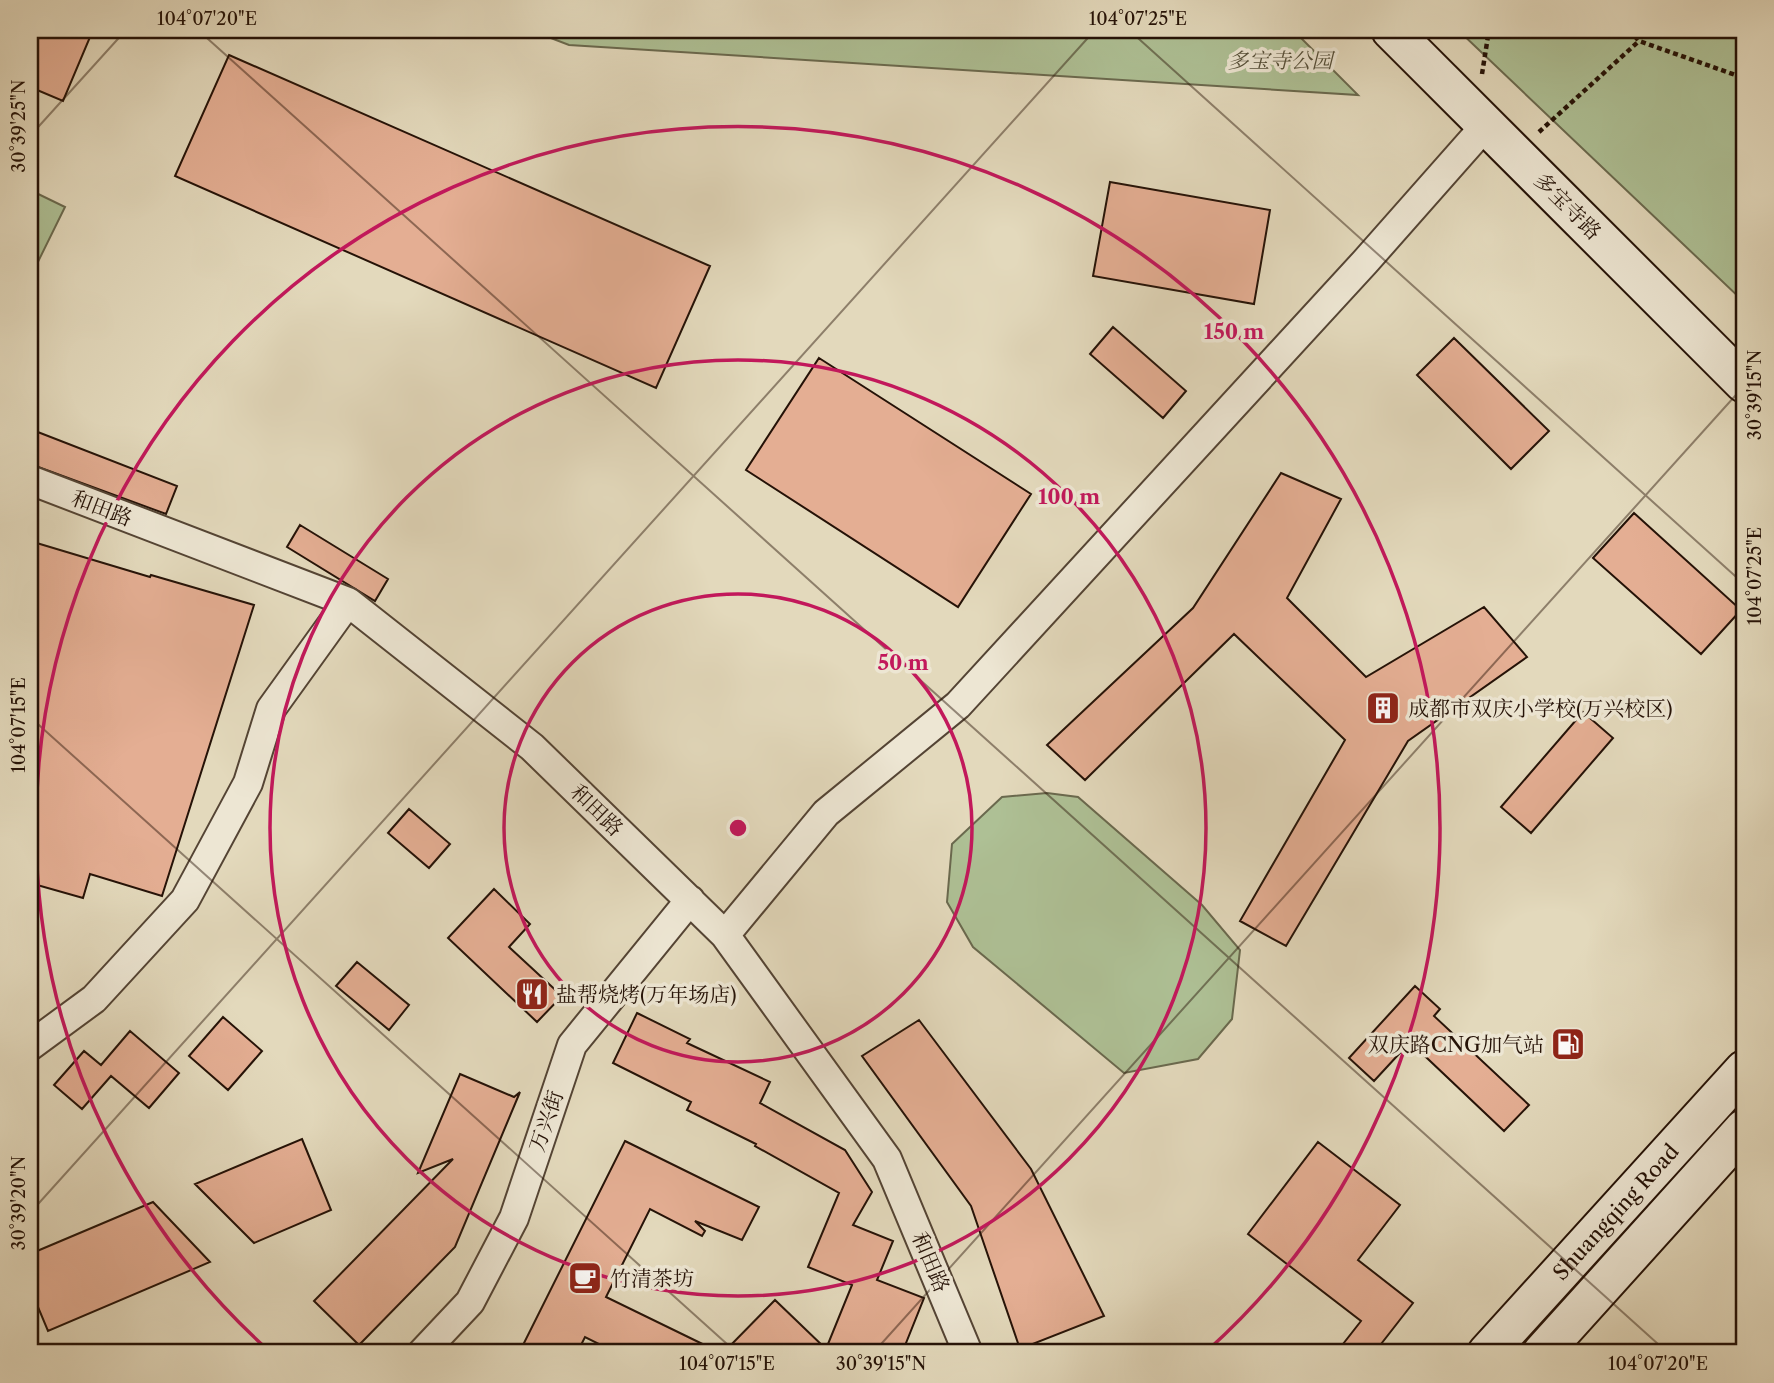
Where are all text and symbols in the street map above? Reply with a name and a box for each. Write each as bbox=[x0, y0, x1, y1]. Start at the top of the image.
text: 104°07'20"E bbox=[157, 8, 257, 30]
text: 104°07'25"E bbox=[1089, 8, 1187, 30]
park label: 多宝寺公园 bbox=[1228, 48, 1335, 73]
text: 30°39'25"N bbox=[8, 79, 30, 173]
street label: 多宝寺路 bbox=[1529, 167, 1607, 245]
text: 150 m bbox=[1204, 319, 1264, 344]
text: 30°39'15"N bbox=[1744, 350, 1766, 440]
text: 100 m bbox=[1038, 484, 1100, 509]
street label: 和田路 bbox=[68, 485, 136, 531]
text: 104°07'25"E bbox=[1744, 527, 1766, 625]
text: 50 m bbox=[877, 650, 929, 675]
text: 104°07'15"E bbox=[8, 677, 30, 773]
building icon: 成都市双庆小学校(万兴校区) bbox=[1364, 689, 1402, 727]
place label: 成都市双庆小学校(万兴校区) bbox=[1408, 696, 1673, 721]
street label: 和田路 bbox=[566, 779, 628, 841]
centre of rings bbox=[726, 816, 750, 840]
restaurant icon: 盐帮烧烤(万年场店) bbox=[513, 975, 551, 1013]
place label: 盐帮烧烤(万年场店) bbox=[556, 982, 737, 1007]
fuel station icon: 双庆路CNG加气站 bbox=[1549, 1025, 1587, 1063]
place label: 双庆路CNG加气站 bbox=[1368, 1032, 1544, 1057]
street label: 万兴街 bbox=[524, 1087, 568, 1155]
street label: Shuangqing Road bbox=[1547, 1138, 1684, 1285]
text: 30°39'20"N bbox=[8, 1155, 30, 1250]
street label: 和田路 bbox=[907, 1228, 955, 1296]
cafe icon: 竹清茶坊 bbox=[566, 1259, 604, 1297]
place label: 竹清茶坊 bbox=[610, 1266, 694, 1291]
text: 104°07'15"E bbox=[679, 1353, 775, 1375]
text: 30°39'15"N bbox=[836, 1353, 926, 1375]
text: 104°07'20"E bbox=[1608, 1353, 1708, 1375]

